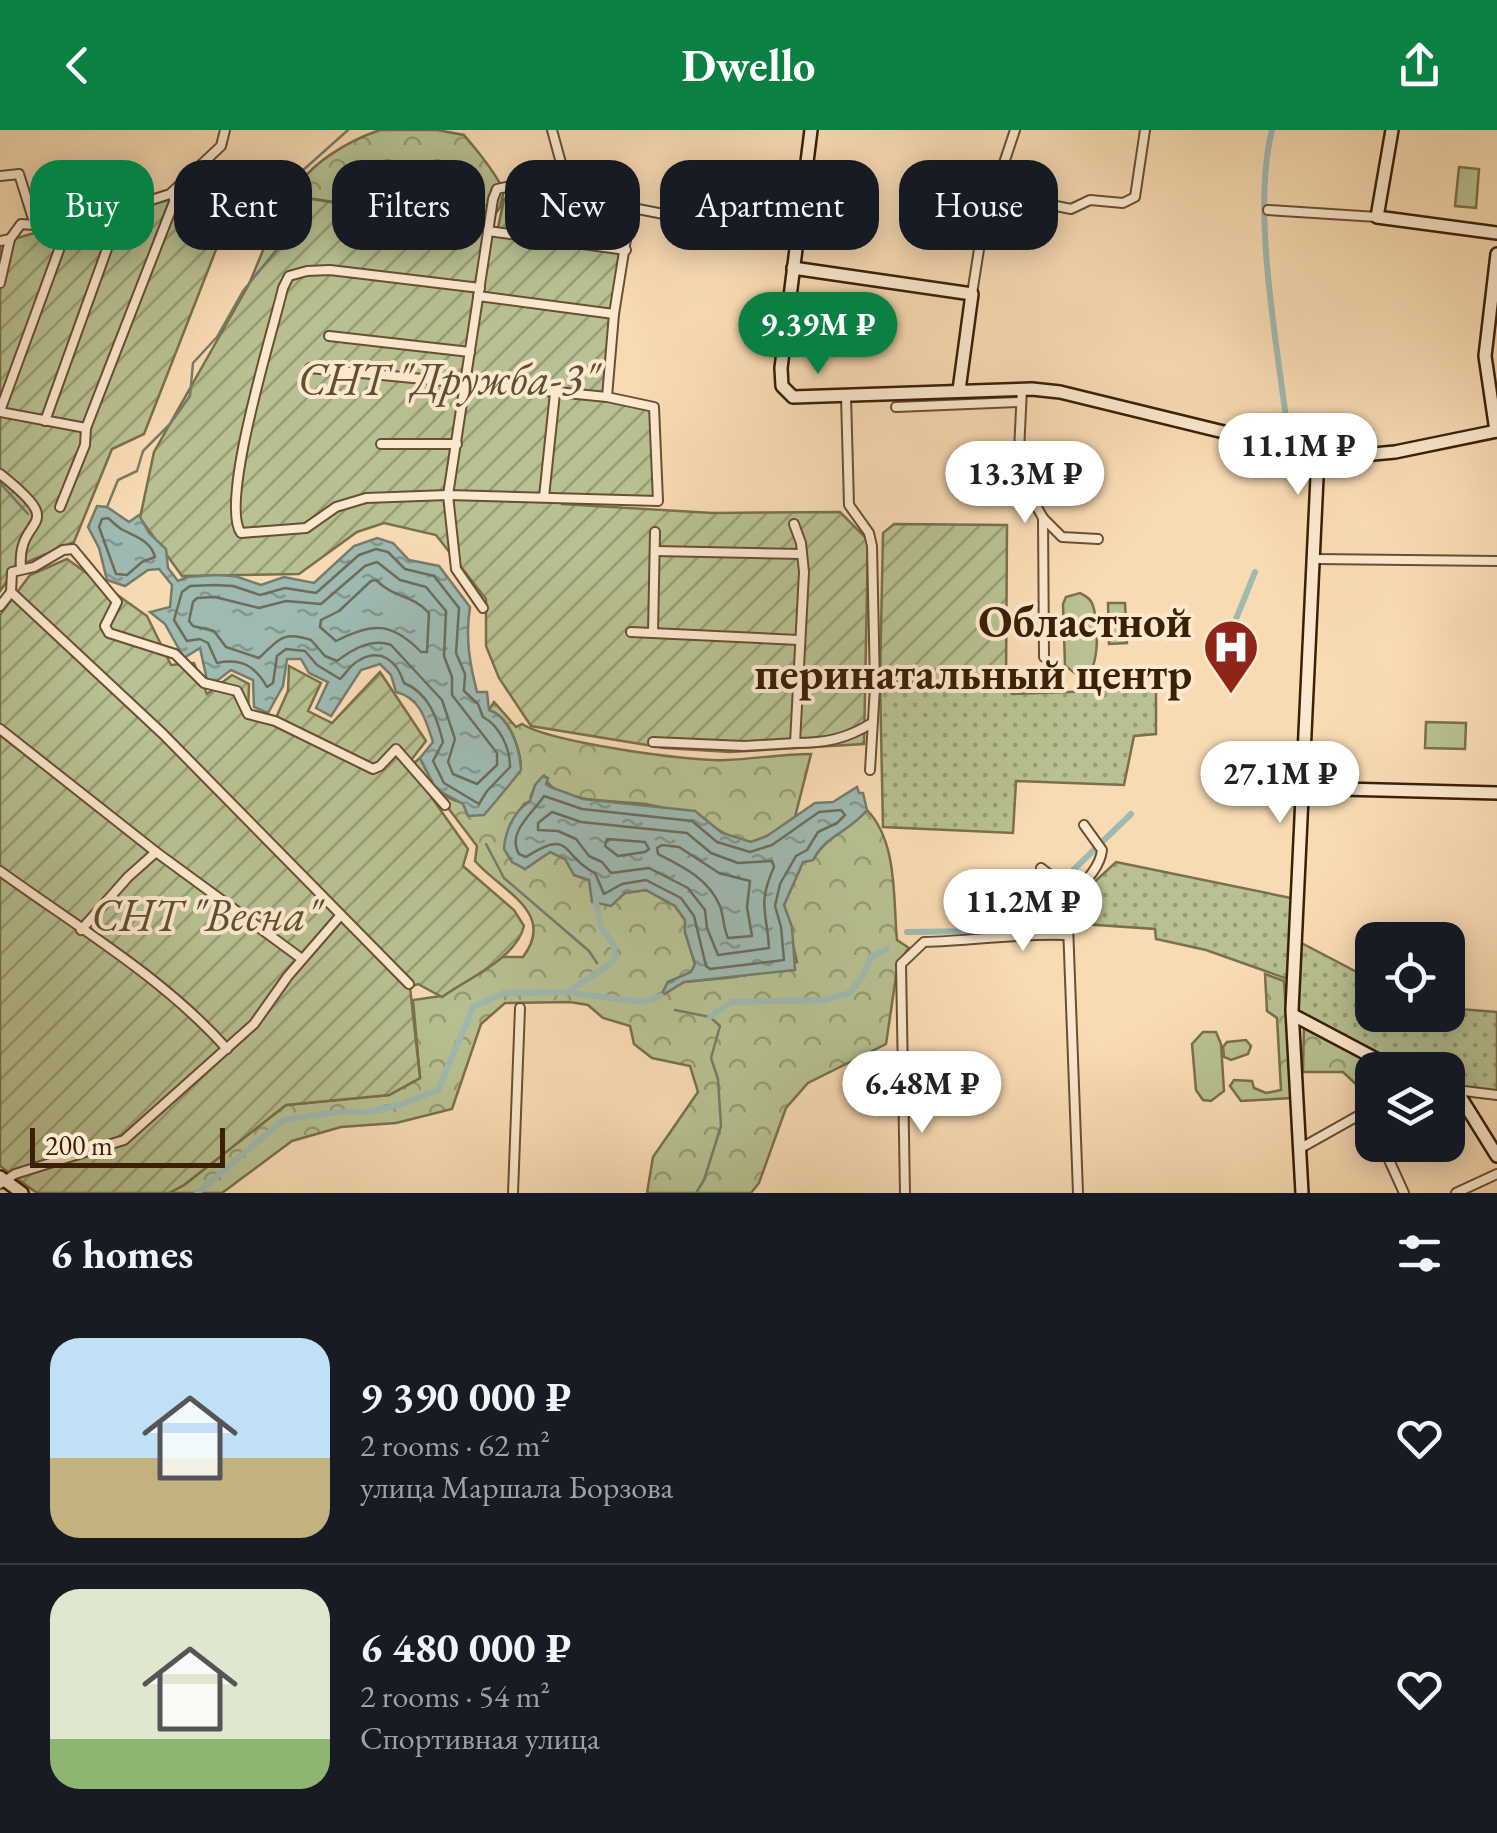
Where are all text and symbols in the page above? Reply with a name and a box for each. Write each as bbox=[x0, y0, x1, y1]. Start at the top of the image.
text: Dwello bbox=[682, 36, 815, 94]
icon: back bbox=[50, 38, 105, 93]
icon: share bbox=[1392, 38, 1447, 93]
chip: Buy bbox=[30, 160, 154, 250]
chip: Rent bbox=[174, 160, 312, 250]
chip: Filters bbox=[332, 160, 485, 250]
chip: New bbox=[505, 160, 640, 250]
chip: Apartment bbox=[660, 160, 879, 250]
chip: House bbox=[899, 160, 1058, 250]
pin: 9.39M ₽ bbox=[726, 292, 910, 377]
text: 9.39M ₽ bbox=[760, 303, 876, 345]
park label: СНТ "Дружба-3" bbox=[298, 349, 602, 407]
pin: 11.1M ₽ bbox=[1206, 413, 1390, 498]
text: 11.1M ₽ bbox=[1240, 424, 1356, 466]
pin: 13.3M ₽ bbox=[933, 441, 1117, 526]
text: 13.3M ₽ bbox=[967, 452, 1083, 494]
place label: Областной перинатальный центр bbox=[754, 592, 1192, 702]
hospital icon: Областной перинатальный центр bbox=[1201, 617, 1261, 696]
pin: 27.1M ₽ bbox=[1188, 741, 1372, 826]
text: 27.1M ₽ bbox=[1222, 752, 1338, 794]
pin: 11.2M ₽ bbox=[931, 869, 1115, 954]
text: 11.2M ₽ bbox=[965, 880, 1081, 922]
park label: СНТ "Весна" bbox=[91, 885, 325, 943]
map controls bbox=[1355, 922, 1465, 1162]
button: locate bbox=[1355, 922, 1465, 1032]
pin: 6.48M ₽ bbox=[830, 1051, 1014, 1136]
button: layers bbox=[1355, 1052, 1465, 1162]
text: 6.48M ₽ bbox=[864, 1062, 980, 1104]
scale bar bbox=[30, 1123, 225, 1168]
text: 200 m bbox=[45, 1127, 113, 1163]
text: 6 homes bbox=[50, 1226, 193, 1281]
icon: filters bbox=[1392, 1226, 1447, 1281]
text: 9 390 000 ₽ bbox=[360, 1369, 571, 1424]
icon: home bbox=[130, 1378, 250, 1498]
icon: heart bbox=[1392, 1411, 1447, 1466]
text: 2 rooms · 62 m² bbox=[360, 1424, 550, 1466]
text: улица Маршала Борзова bbox=[360, 1466, 673, 1508]
text: 6 480 000 ₽ bbox=[360, 1620, 571, 1675]
icon: home bbox=[130, 1629, 250, 1749]
icon: heart bbox=[1392, 1662, 1447, 1717]
text: 2 rooms · 54 m² bbox=[360, 1675, 550, 1717]
text: Спортивная улица bbox=[360, 1717, 600, 1759]

